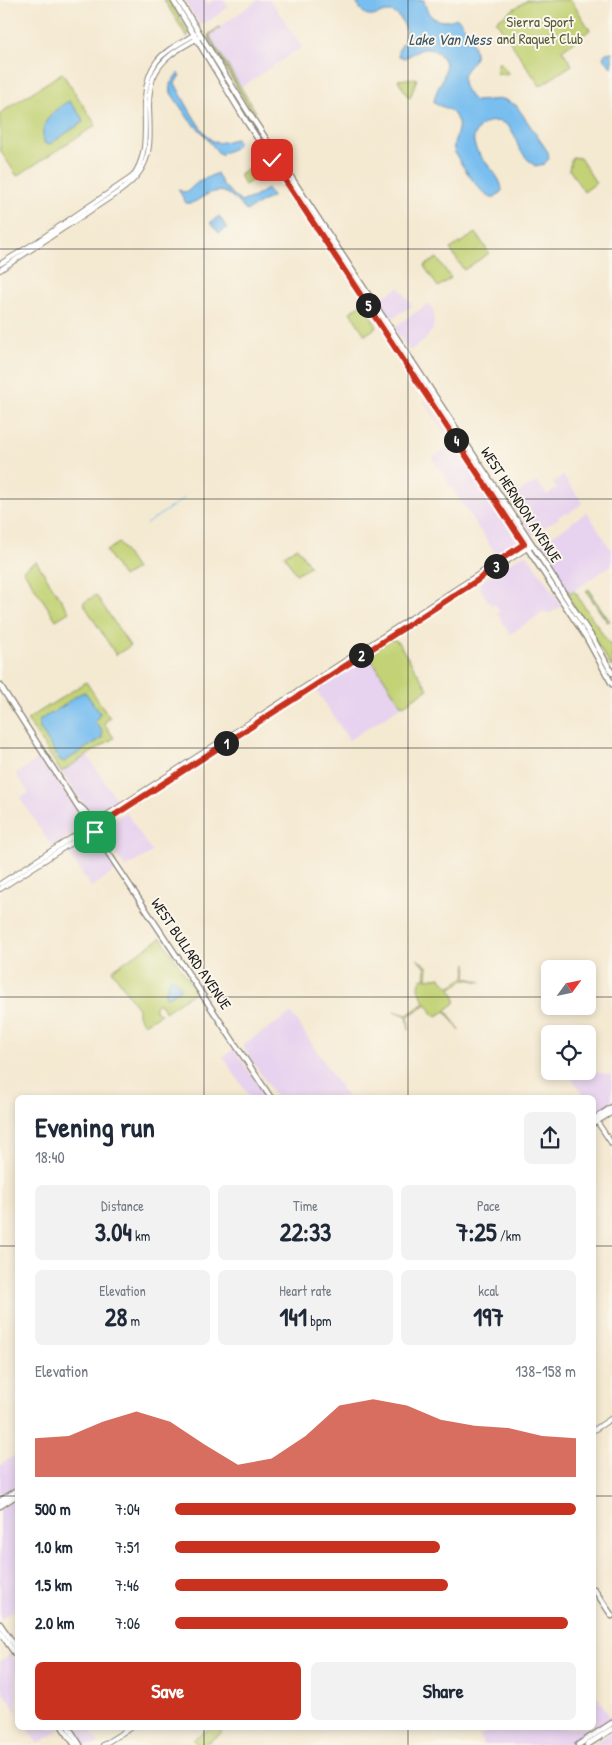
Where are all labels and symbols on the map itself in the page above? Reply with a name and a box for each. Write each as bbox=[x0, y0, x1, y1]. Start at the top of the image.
park label: Sierra Sport and Raquet Club bbox=[497, 11, 583, 49]
water label: Lake Van Ness bbox=[409, 28, 493, 50]
pin bbox=[251, 139, 293, 181]
pin: 5 bbox=[356, 292, 380, 318]
pin: 4 bbox=[444, 428, 468, 452]
street label: WEST HERNDON AVENUE bbox=[476, 443, 567, 567]
pin: 3 bbox=[484, 554, 508, 578]
pin: 2 bbox=[348, 642, 374, 668]
pin: 1 bbox=[214, 730, 238, 756]
pin bbox=[74, 811, 116, 853]
street label: WEST BULLARD AVENUE bbox=[146, 894, 237, 1014]
north arrow bbox=[541, 960, 596, 1015]

